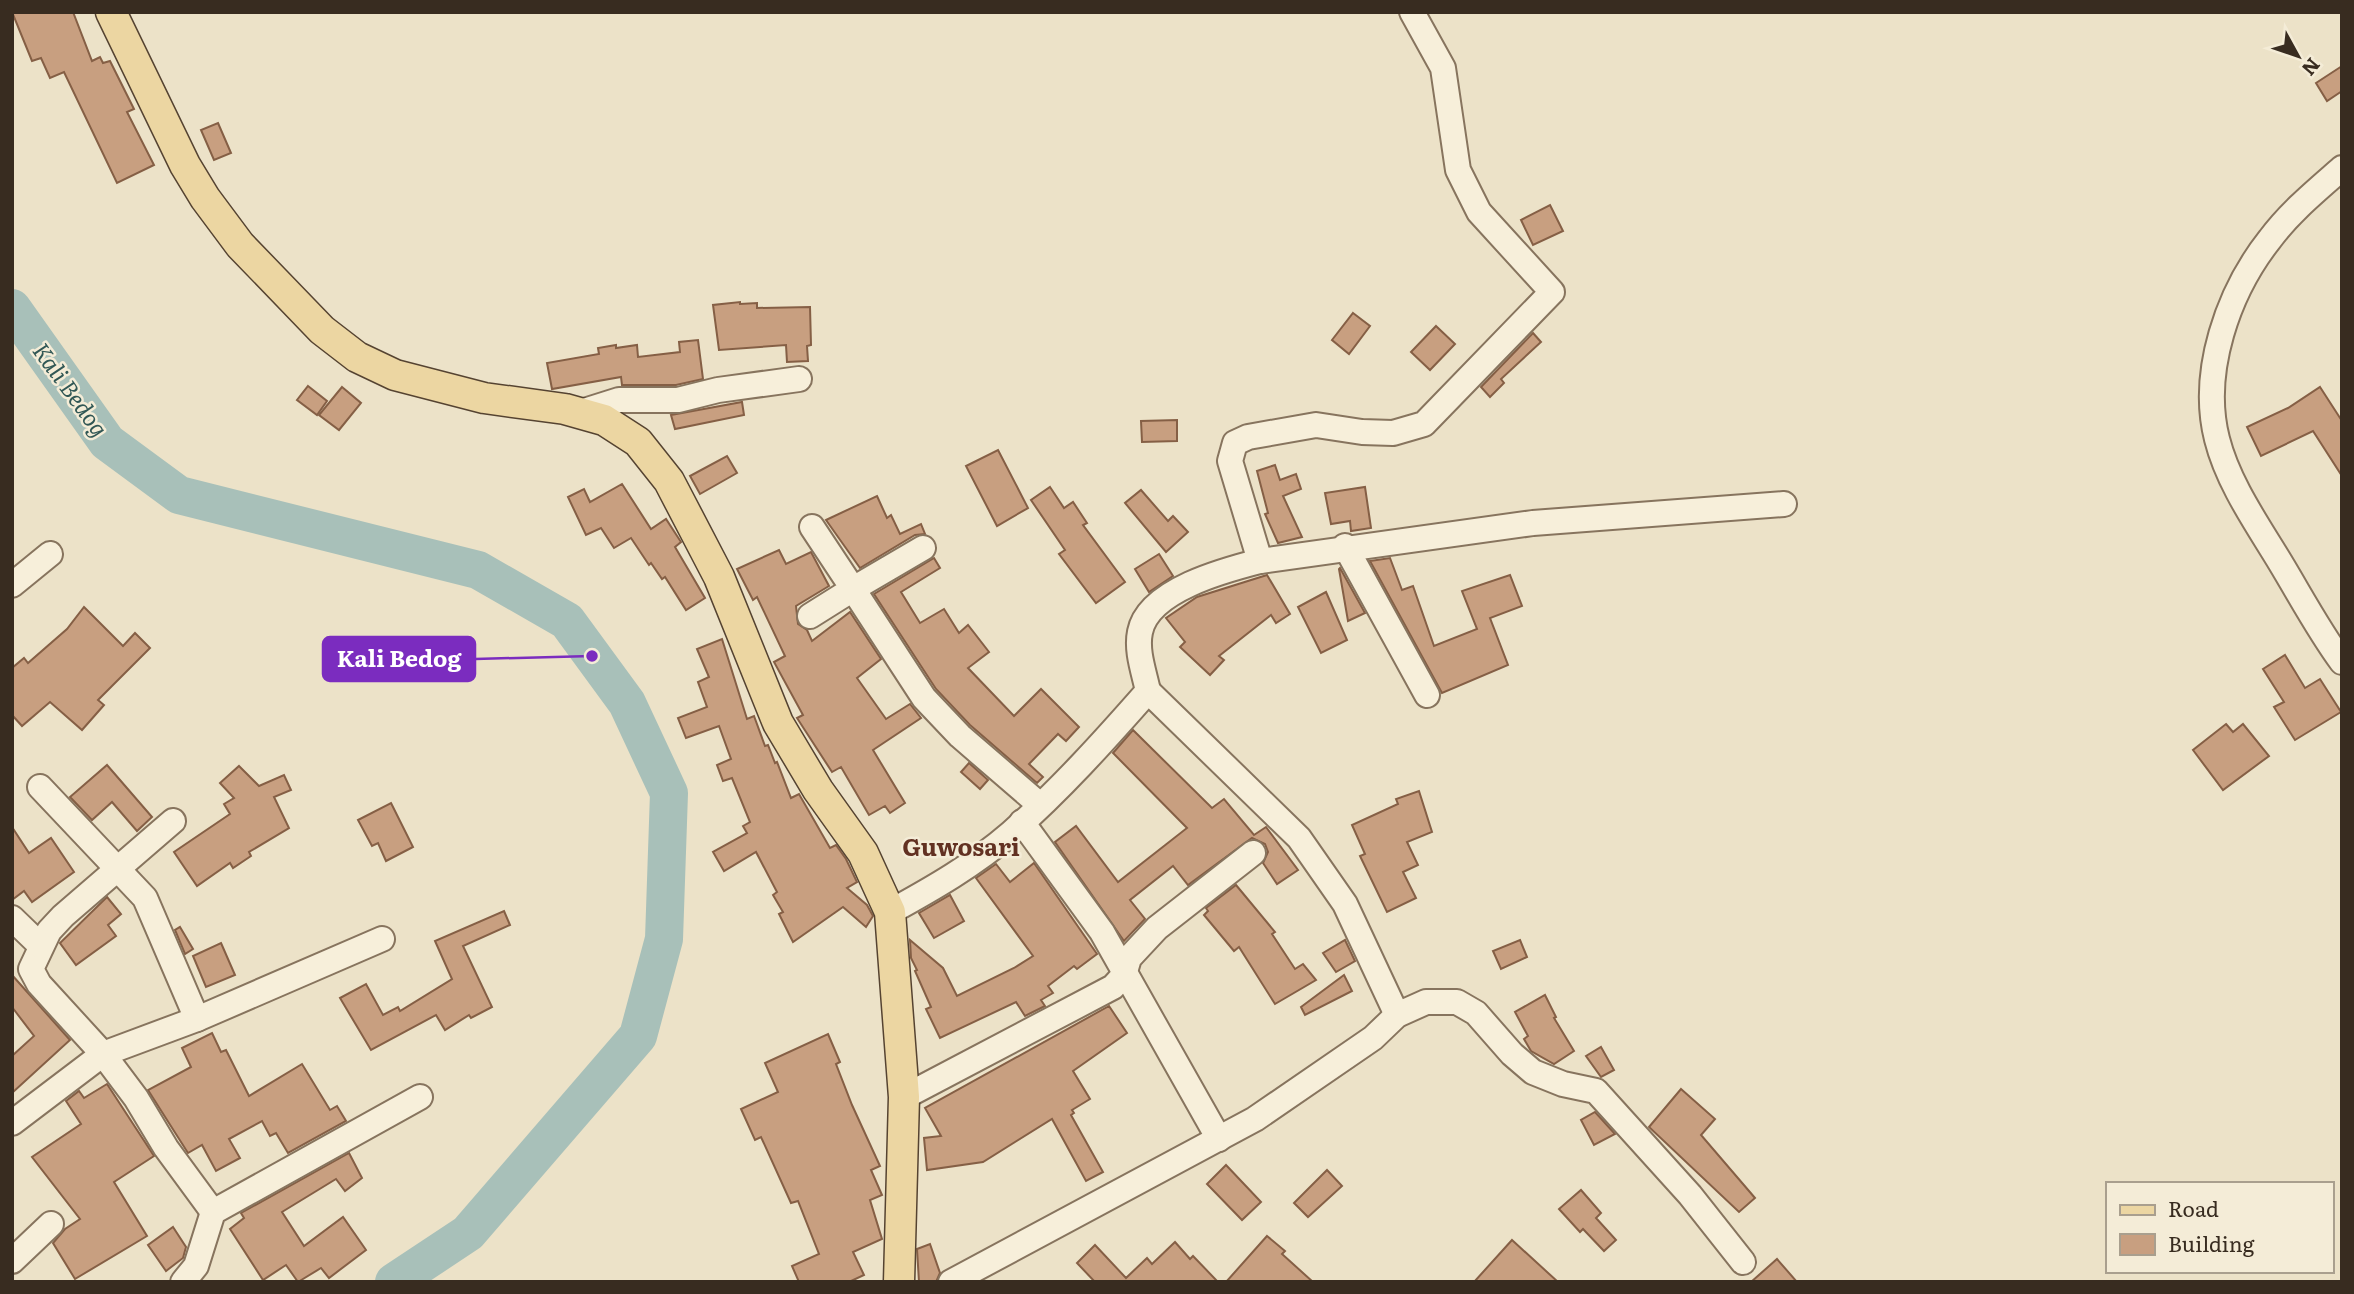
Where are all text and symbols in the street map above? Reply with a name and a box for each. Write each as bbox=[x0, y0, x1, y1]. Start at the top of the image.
north arrow bbox=[2263, 21, 2333, 91]
text: N bbox=[2296, 52, 2328, 83]
water label: Kali Bedog bbox=[26, 335, 117, 443]
callout: Kali Bedog bbox=[323, 637, 475, 681]
text: Kali Bedog bbox=[337, 640, 462, 674]
district label: Guwosari bbox=[902, 828, 1020, 863]
legend bbox=[2106, 1182, 2333, 1273]
text: Road bbox=[2168, 1192, 2219, 1223]
text: Building bbox=[2168, 1227, 2255, 1258]

